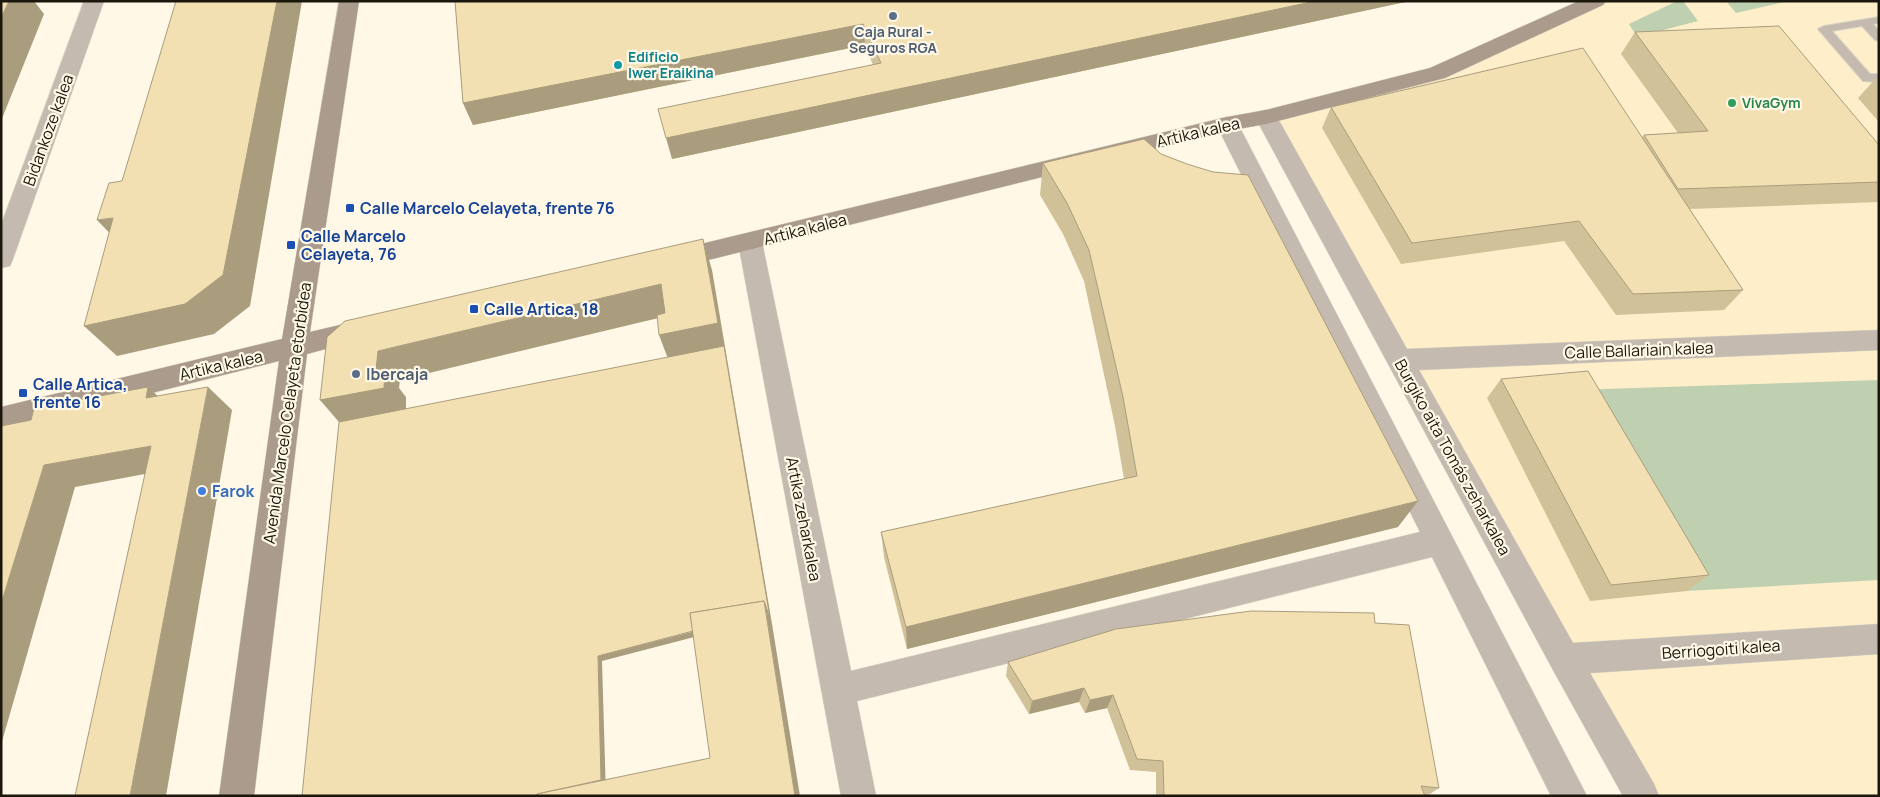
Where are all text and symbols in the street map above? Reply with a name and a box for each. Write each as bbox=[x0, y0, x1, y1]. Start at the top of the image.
marker: Caja Rural - Seguros RGA bbox=[887, 10, 899, 22]
place label: Caja Rural - Seguros RGA bbox=[849, 22, 938, 57]
place label: Edificio Iwer Eraikina bbox=[628, 47, 714, 82]
marker: Edificio Iwer Eraikina bbox=[612, 59, 624, 71]
street label: Bidankoze kalea bbox=[18, 71, 78, 189]
place label: VivaGym bbox=[1742, 93, 1801, 112]
marker: VivaGym bbox=[1726, 97, 1738, 109]
street label: Artika kalea bbox=[1154, 112, 1242, 152]
place label: Calle Marcelo Celayeta, frente 76 bbox=[360, 197, 615, 219]
marker: Calle Marcelo Celayeta, frente 76 bbox=[344, 202, 356, 214]
street label: Artika kalea bbox=[761, 208, 849, 250]
place label: Calle Marcelo Celayeta, 76 bbox=[301, 225, 406, 265]
marker: Calle Marcelo Celayeta, 76 bbox=[285, 239, 297, 251]
street label: Avenida Marcelo Celayeta etorbidea bbox=[258, 281, 316, 545]
place label: Calle Artica, 18 bbox=[484, 298, 599, 320]
marker: Calle Artica, 18 bbox=[468, 303, 480, 315]
street label: Calle Ballariain kalea bbox=[1564, 336, 1714, 364]
street label: Artika kalea bbox=[177, 345, 265, 385]
street label: Burgiko aita Tomás zeharkalea bbox=[1390, 355, 1516, 559]
place label: Ibercaja bbox=[366, 363, 428, 385]
marker: Ibercaja bbox=[350, 368, 362, 380]
place label: Calle Artica, frente 16 bbox=[33, 373, 128, 413]
marker: Calle Artica, frente 16 bbox=[17, 387, 29, 399]
street label: Artika zeharkalea bbox=[781, 455, 827, 583]
place label: Farok bbox=[212, 480, 254, 502]
marker: Farok bbox=[196, 485, 208, 497]
street label: Berriogoiti kalea bbox=[1661, 634, 1781, 664]

